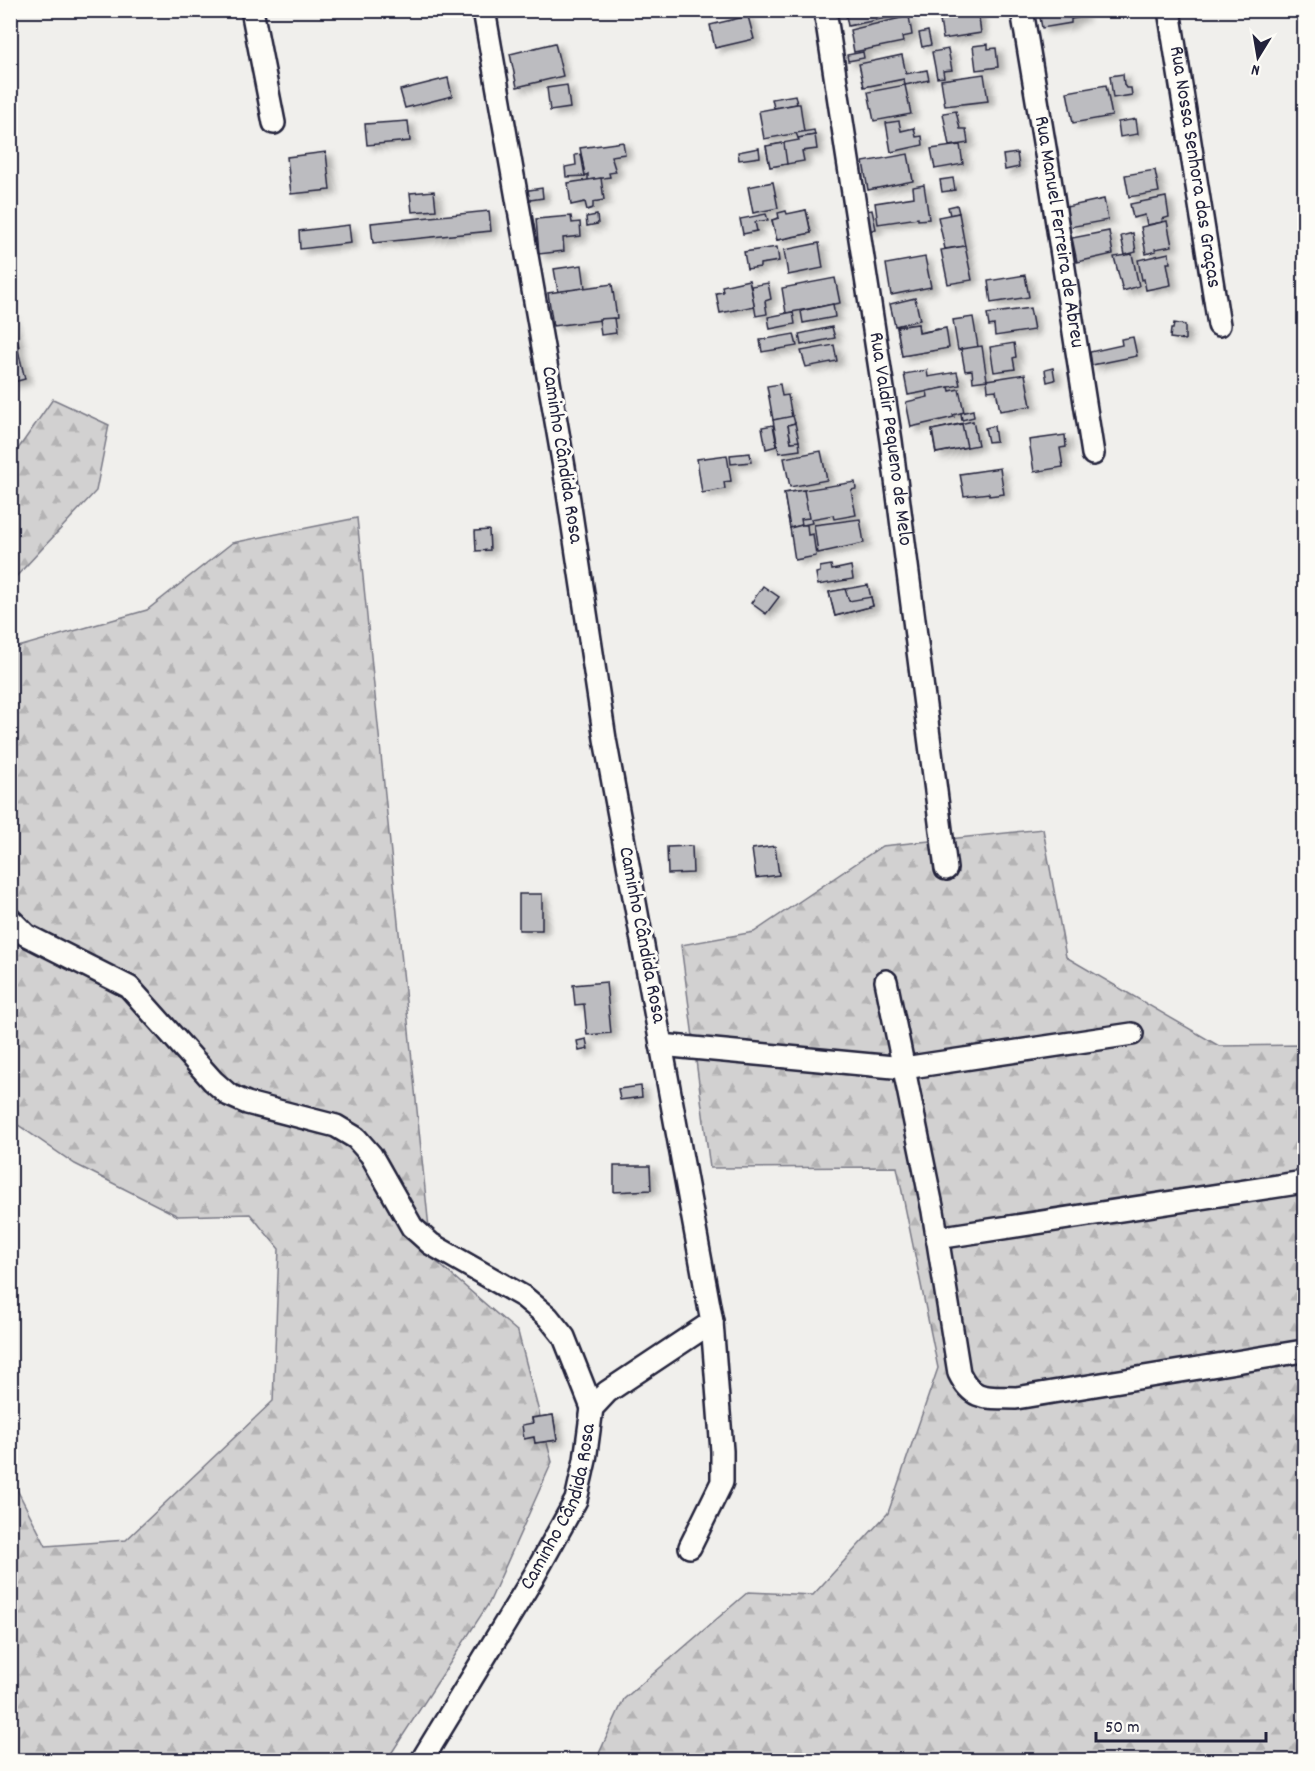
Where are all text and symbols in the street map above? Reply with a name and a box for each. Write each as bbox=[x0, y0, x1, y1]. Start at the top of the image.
north arrow bbox=[1228, 27, 1288, 87]
street label: Rua Nossa Senhora das Graças bbox=[1160, 44, 1228, 290]
text: N bbox=[1249, 57, 1262, 81]
street label: Rua Manuel Ferreira de Abreu bbox=[1025, 114, 1091, 350]
street label: Rua Valdir Pequeno de Melo bbox=[860, 330, 919, 548]
street label: Caminho Cândida Rosa bbox=[532, 364, 590, 547]
street label: Caminho Cândida Rosa bbox=[609, 844, 673, 1027]
street label: Caminho Cândida Rosa bbox=[513, 1421, 605, 1597]
scale bar bbox=[1096, 1705, 1266, 1743]
text: 50 m bbox=[1105, 1716, 1140, 1741]

